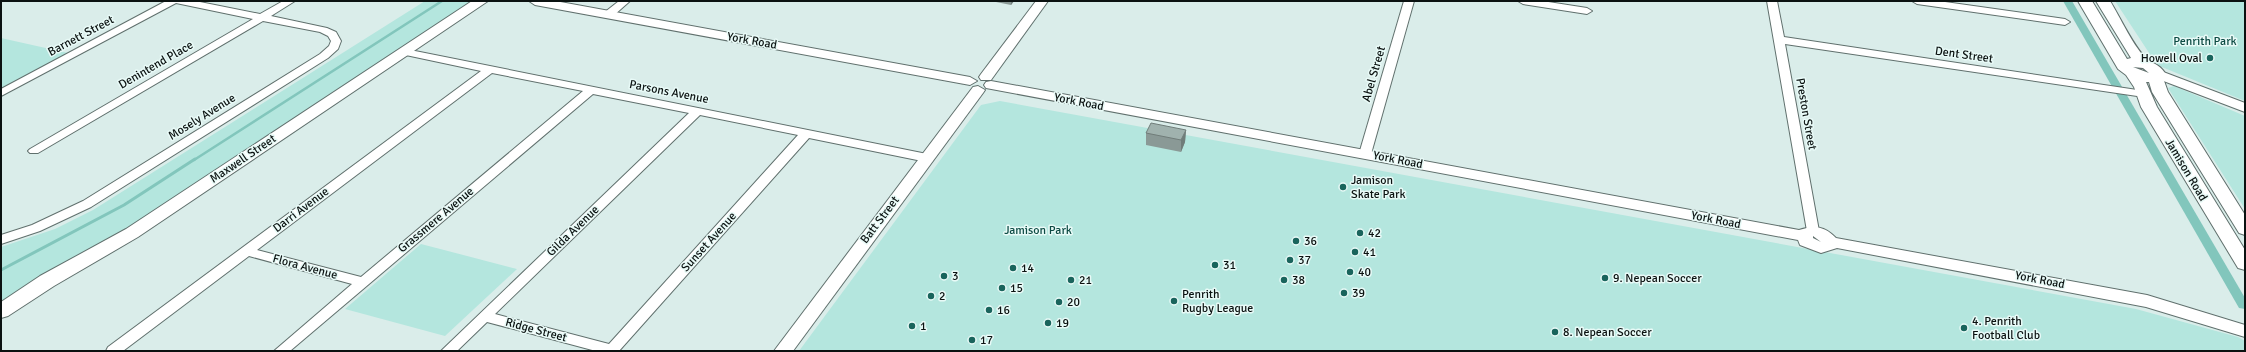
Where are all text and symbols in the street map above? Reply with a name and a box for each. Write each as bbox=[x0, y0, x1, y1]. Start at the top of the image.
street label: Barnett Street bbox=[45, 12, 117, 60]
street label: York Road bbox=[726, 29, 778, 53]
park label: Penrith Park bbox=[2173, 34, 2237, 49]
street label: Denintend Place bbox=[116, 38, 196, 92]
street label: Abel Street bbox=[1359, 44, 1389, 104]
street label: Dent Street bbox=[1934, 44, 1994, 66]
place label: Howell Oval bbox=[2141, 51, 2202, 66]
marker: Howell Oval bbox=[2205, 53, 2215, 63]
street label: Parsons Avenue bbox=[628, 77, 710, 107]
street label: Preston Street bbox=[1792, 77, 1820, 151]
street label: Mosely Avenue bbox=[166, 90, 238, 144]
street label: York Road bbox=[1053, 90, 1105, 114]
street label: Maxwell Street bbox=[207, 131, 279, 187]
street label: Jamison Road bbox=[2161, 136, 2211, 204]
street label: York Road bbox=[1372, 148, 1424, 172]
place label: Jamison Skate Park bbox=[1351, 173, 1405, 202]
marker: Jamison Skate Park bbox=[1338, 182, 1348, 192]
street label: Darri Avenue bbox=[270, 184, 332, 236]
street label: Grassmere Avenue bbox=[395, 184, 477, 256]
street label: Batt Street bbox=[857, 193, 903, 247]
street label: Gilda Avenue bbox=[544, 202, 602, 260]
street label: York Road bbox=[1690, 208, 1742, 232]
street label: Sunset Avenue bbox=[678, 209, 740, 275]
park label: Jamison Park bbox=[1004, 223, 1072, 238]
place label: 42 bbox=[1368, 226, 1381, 241]
marker: 42 bbox=[1355, 228, 1365, 238]
place label: 36 bbox=[1304, 234, 1317, 249]
marker: 36 bbox=[1291, 236, 1301, 246]
place label: 41 bbox=[1363, 245, 1376, 260]
marker: 41 bbox=[1350, 247, 1360, 257]
street label: Flora Avenue bbox=[271, 251, 339, 283]
place label: 37 bbox=[1298, 253, 1311, 268]
marker: 37 bbox=[1285, 255, 1295, 265]
place label: 31 bbox=[1223, 258, 1236, 273]
marker: 31 bbox=[1210, 260, 1220, 270]
place label: 14 bbox=[1021, 261, 1034, 276]
marker: 14 bbox=[1008, 263, 1018, 273]
place label: 40 bbox=[1358, 265, 1371, 280]
marker: 40 bbox=[1345, 267, 1355, 277]
street label: York Road bbox=[2014, 268, 2066, 292]
place label: 3 bbox=[952, 269, 958, 284]
marker: 3 bbox=[939, 271, 949, 281]
place label: 9. Nepean Soccer bbox=[1613, 271, 1702, 286]
place label: 21 bbox=[1079, 273, 1092, 288]
place label: 38 bbox=[1292, 273, 1305, 288]
marker: 9. Nepean Soccer bbox=[1600, 273, 1610, 283]
marker: 21 bbox=[1066, 275, 1076, 285]
marker: 38 bbox=[1279, 275, 1289, 285]
place label: 15 bbox=[1010, 281, 1023, 296]
marker: 15 bbox=[997, 283, 1007, 293]
place label: 39 bbox=[1352, 286, 1365, 301]
place label: Penrith Rugby League bbox=[1182, 287, 1253, 316]
marker: 39 bbox=[1339, 288, 1349, 298]
place label: 2 bbox=[939, 289, 945, 304]
marker: 2 bbox=[926, 291, 936, 301]
place label: 20 bbox=[1067, 295, 1080, 310]
marker: Penrith Rugby League bbox=[1169, 296, 1179, 306]
marker: 20 bbox=[1054, 297, 1064, 307]
place label: 16 bbox=[997, 303, 1010, 318]
marker: 16 bbox=[984, 305, 994, 315]
place label: 4. Penrith Football Club bbox=[1972, 314, 2040, 343]
street label: Ridge Street bbox=[504, 315, 568, 345]
place label: 19 bbox=[1056, 316, 1069, 331]
marker: 19 bbox=[1043, 318, 1053, 328]
place label: 1 bbox=[920, 319, 926, 334]
marker: 1 bbox=[907, 321, 917, 331]
marker: 4. Penrith Football Club bbox=[1959, 323, 1969, 333]
place label: 8. Nepean Soccer bbox=[1563, 325, 1652, 340]
marker: 8. Nepean Soccer bbox=[1550, 327, 1560, 337]
place label: 17 bbox=[980, 333, 993, 348]
marker: 17 bbox=[967, 335, 977, 345]

